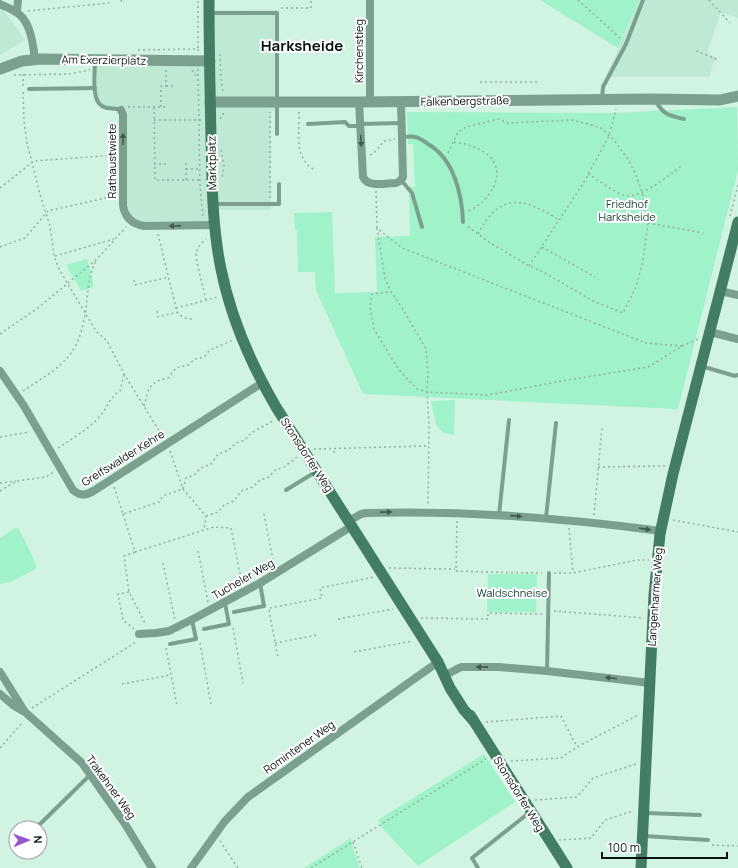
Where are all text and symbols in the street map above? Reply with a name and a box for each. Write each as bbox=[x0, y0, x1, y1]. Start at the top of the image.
street label: Kirchenstieg bbox=[351, 19, 366, 83]
district label: Harksheide bbox=[261, 35, 343, 56]
street label: Am Exerzierplatz bbox=[61, 51, 147, 68]
street label: Falkenbergstraße bbox=[421, 92, 510, 109]
street label: Rathaustwiete bbox=[104, 123, 119, 198]
one-way arrow bbox=[120, 132, 126, 145]
street label: Marktplatz bbox=[204, 135, 219, 190]
one-way arrow bbox=[358, 135, 364, 148]
park label: Friedhof Harksheide bbox=[598, 196, 656, 224]
one-way arrow bbox=[169, 222, 181, 229]
street label: Stonsdorfer Weg bbox=[278, 415, 337, 495]
street label: Greifswalder Kehre bbox=[78, 426, 168, 489]
one-way arrow bbox=[380, 509, 393, 515]
one-way arrow bbox=[510, 512, 522, 519]
one-way arrow bbox=[639, 526, 651, 532]
street label: Langenharmer Weg bbox=[644, 547, 665, 647]
street label: Tucheler Weg bbox=[209, 555, 277, 602]
park label: Waldschneise bbox=[476, 585, 548, 600]
one-way arrow bbox=[475, 664, 488, 670]
one-way arrow bbox=[605, 675, 617, 682]
street label: Romintener Weg bbox=[260, 716, 337, 777]
street label: Trakehner Weg bbox=[83, 752, 140, 822]
street label: Stonsdorfer Weg bbox=[490, 753, 548, 834]
north arrow bbox=[8, 820, 48, 860]
scale bar bbox=[602, 834, 727, 860]
text: N bbox=[31, 835, 46, 844]
text: 100 m bbox=[608, 839, 640, 856]

